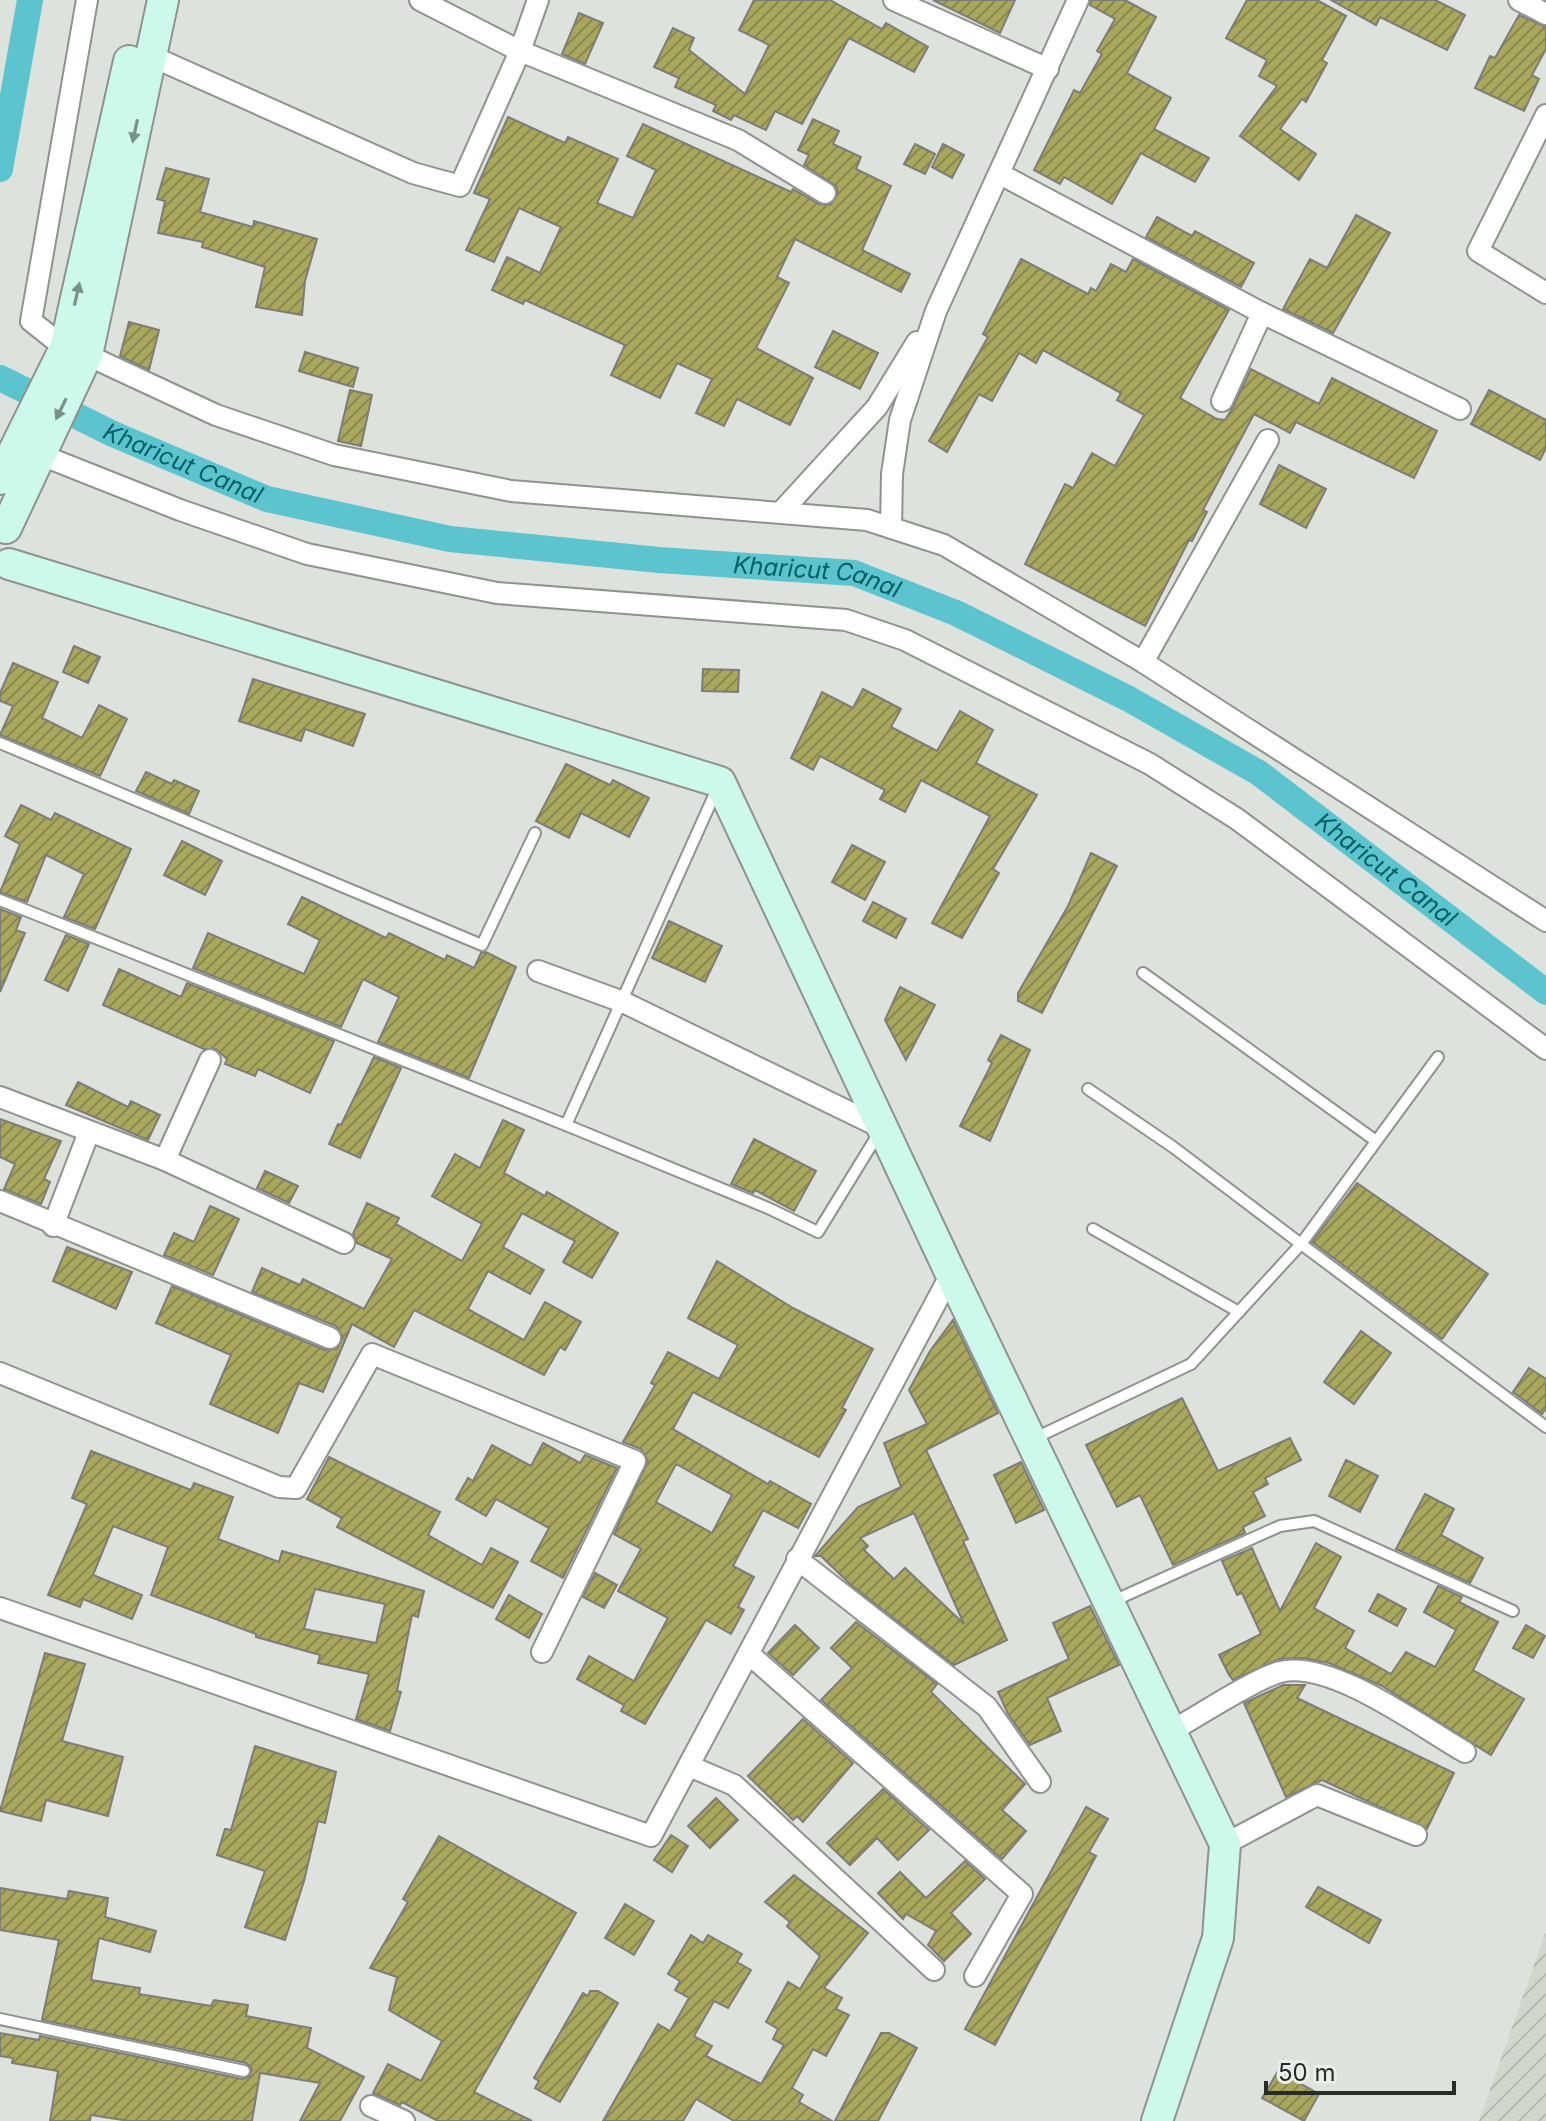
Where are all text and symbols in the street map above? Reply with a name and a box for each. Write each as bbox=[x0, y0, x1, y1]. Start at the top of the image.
one-way arrow bbox=[128, 119, 141, 144]
one-way arrow bbox=[71, 281, 84, 306]
one-way arrow bbox=[54, 397, 68, 420]
water label: Kharicut Canal bbox=[99, 417, 267, 510]
water label: Kharicut Canal bbox=[732, 550, 905, 604]
water label: Kharicut Canal bbox=[1310, 806, 1463, 933]
scale bar bbox=[1266, 2045, 1454, 2095]
text: 50 m bbox=[1278, 2058, 1336, 2087]

